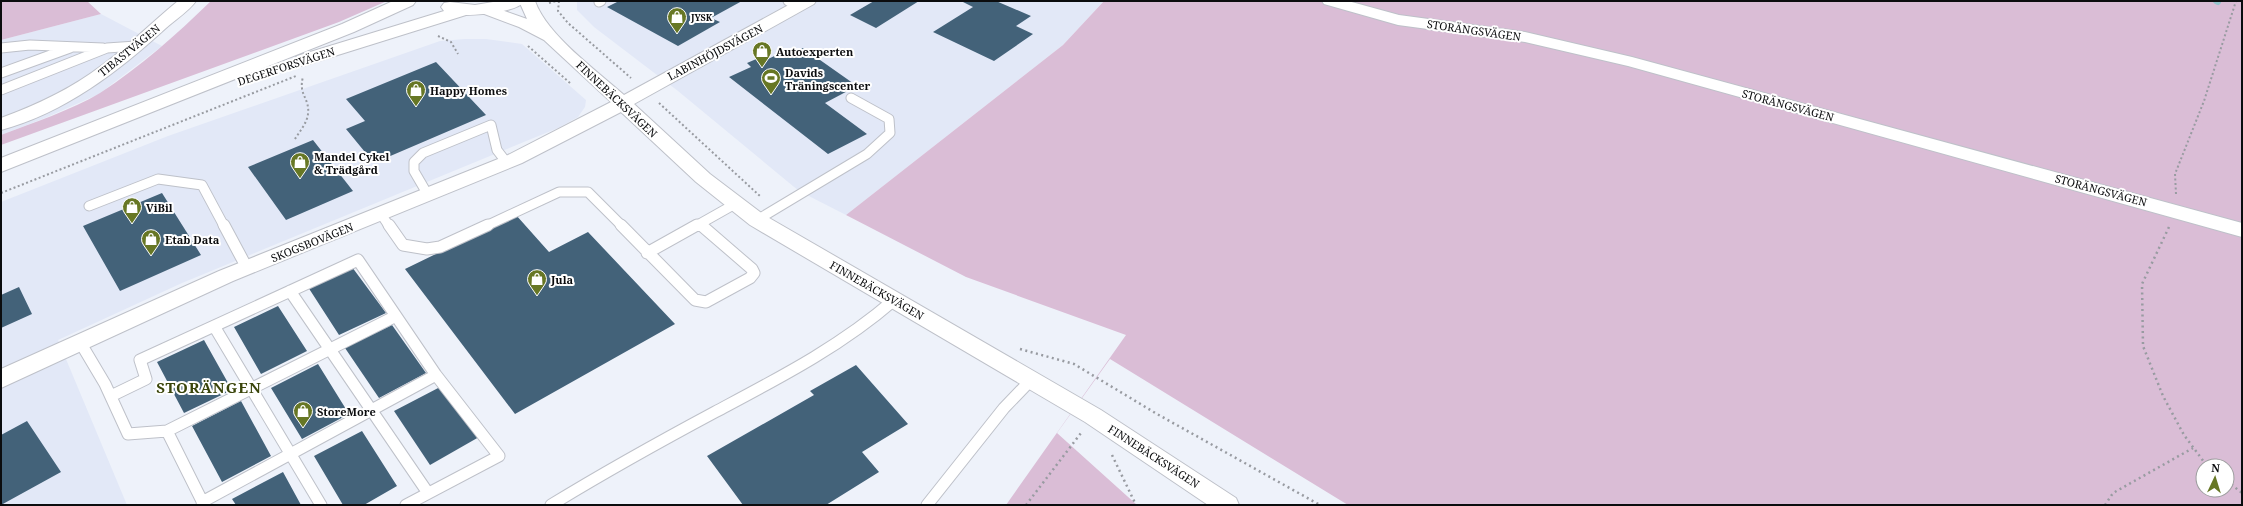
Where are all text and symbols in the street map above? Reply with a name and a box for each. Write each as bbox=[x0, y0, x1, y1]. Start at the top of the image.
shop icon: JYSK bbox=[666, 6, 688, 34]
place label: JYSK bbox=[690, 11, 713, 24]
street label: STORÄNGSVÄGEN bbox=[1426, 16, 1522, 44]
street label: TIBASTVÄGEN bbox=[95, 20, 163, 79]
street label: LABINHÖJDSVÄGEN bbox=[665, 20, 766, 84]
shop icon: Autoexperten bbox=[751, 40, 773, 68]
street label: DEGERFORSVÄGEN bbox=[235, 43, 337, 89]
place label: Autoexperten bbox=[776, 44, 854, 59]
street label: FINNEBÄCKSVÄGEN bbox=[573, 57, 661, 141]
place label: Davids Träningscenter bbox=[785, 65, 870, 93]
sports icon: Davids Träningscenter bbox=[760, 67, 782, 95]
shop icon: Happy Homes bbox=[405, 79, 427, 107]
place label: Happy Homes bbox=[430, 83, 507, 98]
street label: STORÄNGSVÄGEN bbox=[1740, 86, 1836, 125]
place label: Mandel Cykel & Trädgård bbox=[314, 149, 389, 177]
shop icon: Mandel Cykel & Trädgård bbox=[289, 151, 311, 179]
street label: STORÄNGSVÄGEN bbox=[2053, 171, 2149, 210]
shop icon: ViBil bbox=[121, 196, 143, 224]
place label: ViBil bbox=[146, 200, 173, 215]
street label: SKOGSBOVÄGEN bbox=[268, 218, 356, 265]
shop icon: Etab Data bbox=[140, 228, 162, 256]
place label: Etab Data bbox=[165, 232, 220, 247]
street label: FINNEBÄCKSVÄGEN bbox=[827, 257, 927, 323]
shop icon: Jula bbox=[526, 268, 548, 296]
place label: Jula bbox=[550, 272, 574, 287]
district label: STORÄNGEN bbox=[156, 377, 262, 397]
shop icon: StoreMore bbox=[292, 400, 314, 428]
place label: StoreMore bbox=[317, 404, 376, 419]
street label: FINNEBÄCKSVÄGEN bbox=[1105, 421, 1203, 492]
north arrow bbox=[2195, 458, 2235, 498]
text: N bbox=[2211, 460, 2221, 475]

